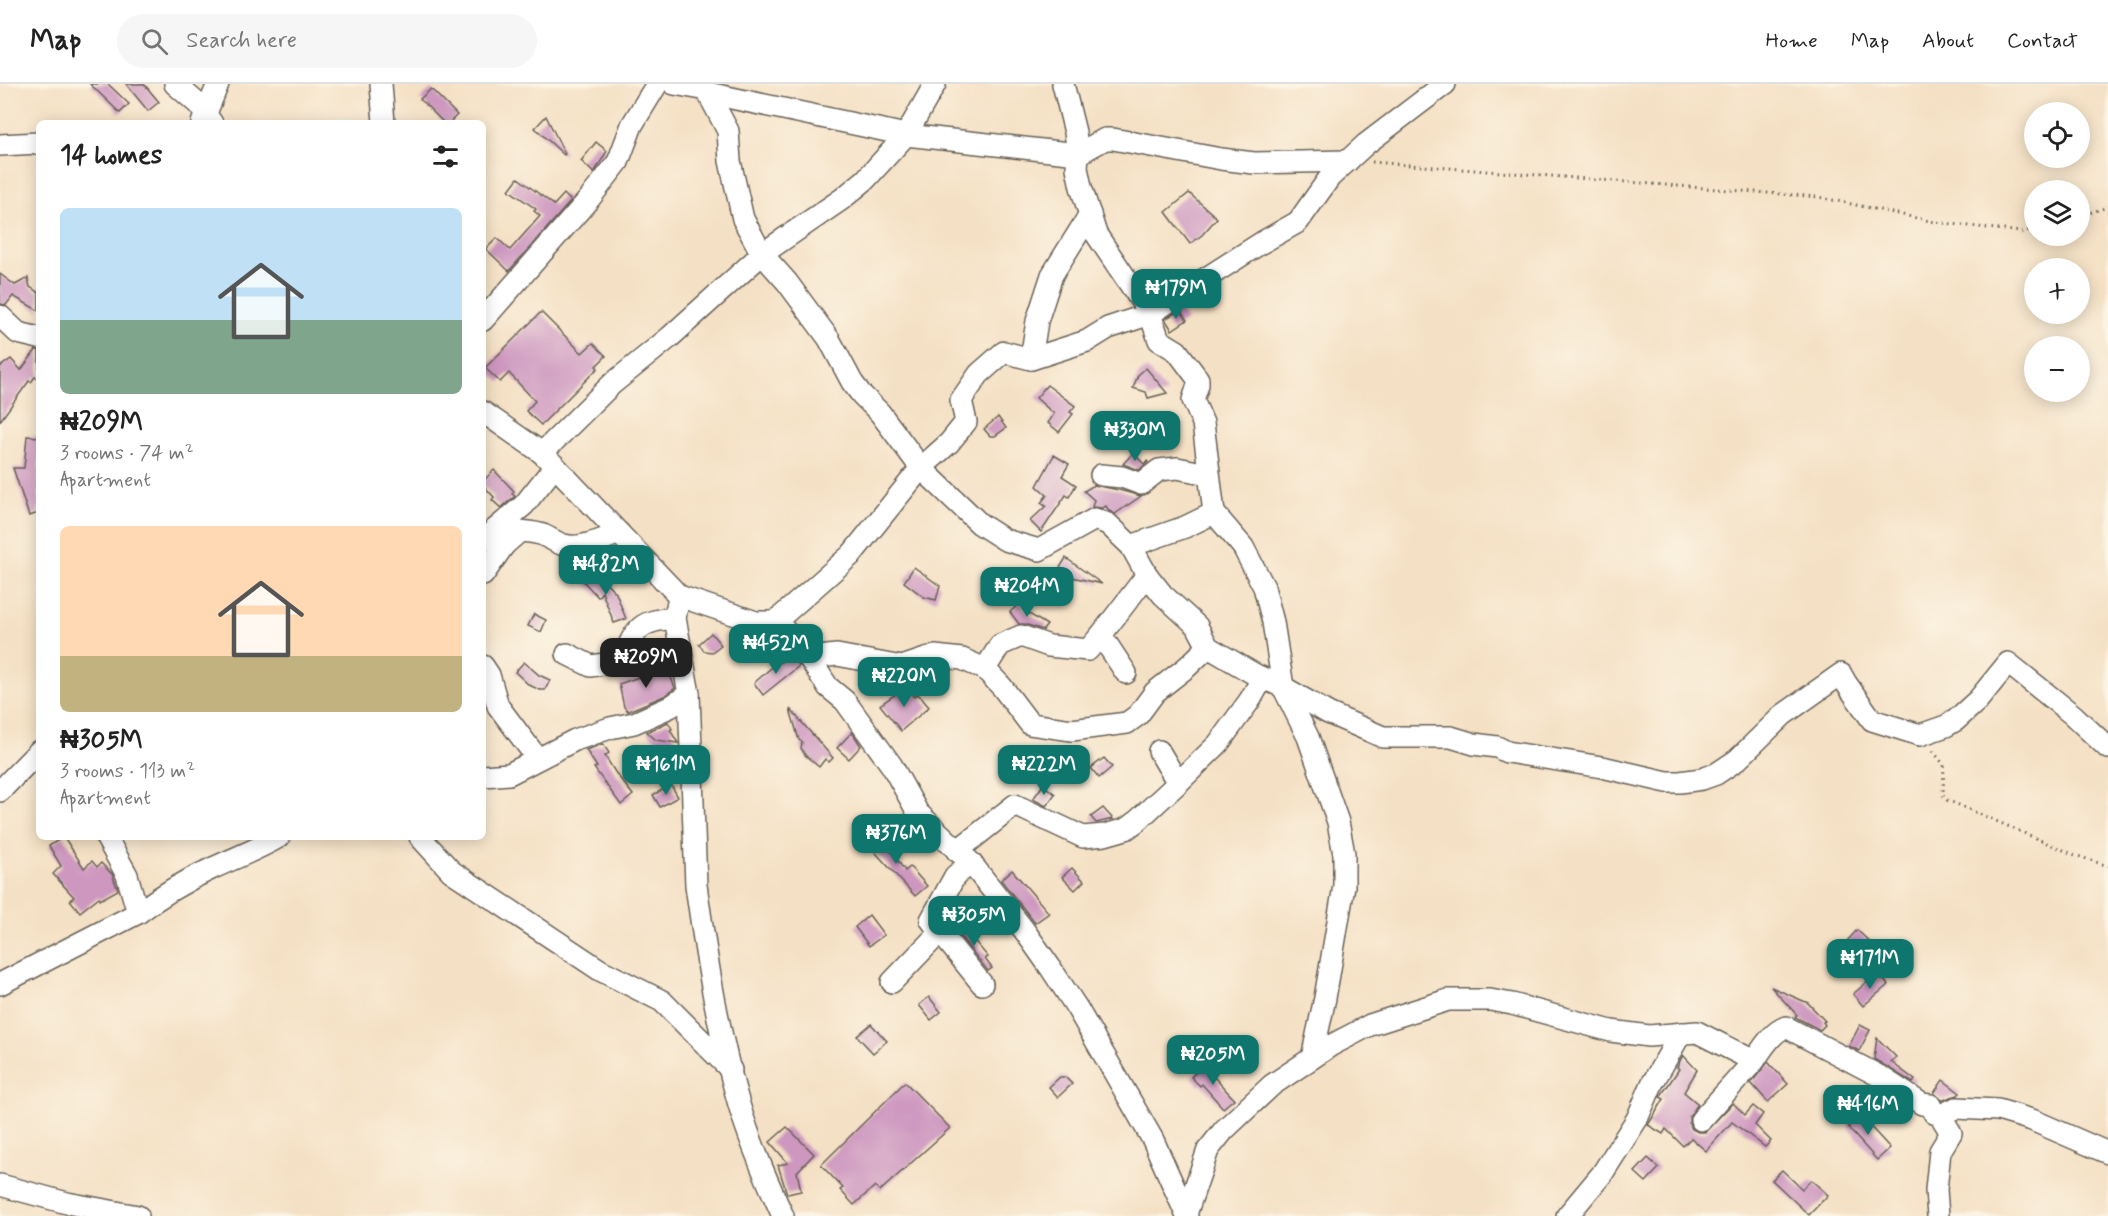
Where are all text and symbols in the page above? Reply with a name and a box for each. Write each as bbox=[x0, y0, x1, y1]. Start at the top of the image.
search box bbox=[117, 14, 537, 68]
text: Map bbox=[30, 23, 81, 60]
icon: search bbox=[138, 25, 171, 58]
text: Search here bbox=[186, 27, 297, 55]
text: Home bbox=[1766, 27, 1818, 55]
text: Map bbox=[1851, 27, 1889, 55]
text: About bbox=[1922, 27, 1974, 55]
text: Contact bbox=[2007, 27, 2078, 55]
map controls bbox=[2024, 102, 2090, 402]
button: locate bbox=[2024, 102, 2090, 168]
text: 14 homes bbox=[60, 139, 162, 173]
icon: filters bbox=[429, 140, 462, 173]
button: layers bbox=[2024, 180, 2090, 246]
icon: home bbox=[207, 247, 315, 355]
button: + bbox=[2024, 258, 2090, 324]
pin: ₦179M bbox=[1134, 269, 1218, 320]
text: ₦179M bbox=[1145, 275, 1207, 302]
button: − bbox=[2024, 336, 2090, 402]
text: ₦209M bbox=[60, 406, 143, 440]
pin: ₦330M bbox=[1093, 411, 1177, 462]
text: ₦330M bbox=[1104, 417, 1166, 444]
text: 3 rooms · 74 m² bbox=[60, 440, 194, 467]
text: Apartment bbox=[60, 467, 151, 494]
pin: ₦482M bbox=[564, 545, 648, 596]
text: ₦482M bbox=[573, 551, 639, 578]
icon: home bbox=[207, 565, 315, 673]
pin: ₦204M bbox=[985, 567, 1069, 618]
text: ₦204M bbox=[994, 573, 1060, 600]
pin: ₦452M bbox=[734, 624, 818, 675]
text: ₦452M bbox=[743, 630, 809, 657]
pin: ₦209M bbox=[604, 638, 688, 689]
text: ₦209M bbox=[614, 644, 678, 671]
pin: ₦220M bbox=[862, 657, 946, 708]
text: ₦220M bbox=[872, 663, 936, 690]
text: ₦305M bbox=[60, 724, 143, 758]
pin: ₦161M bbox=[624, 745, 708, 796]
pin: ₦222M bbox=[1002, 745, 1086, 796]
text: ₦161M bbox=[636, 751, 696, 778]
text: ₦222M bbox=[1012, 751, 1076, 778]
text: 3 rooms · 113 m² bbox=[60, 758, 195, 785]
text: Apartment bbox=[60, 785, 151, 812]
pin: ₦376M bbox=[854, 814, 938, 865]
text: ₦376M bbox=[866, 820, 926, 847]
pin: ₦305M bbox=[932, 896, 1016, 947]
text: ₦305M bbox=[942, 902, 1006, 929]
pin: ₦171M bbox=[1828, 939, 1912, 990]
text: ₦171M bbox=[1841, 945, 1899, 972]
pin: ₦205M bbox=[1171, 1035, 1255, 1086]
text: ₦205M bbox=[1181, 1041, 1245, 1068]
pin: ₦416M bbox=[1826, 1085, 1910, 1136]
text: ₦416M bbox=[1837, 1091, 1899, 1118]

